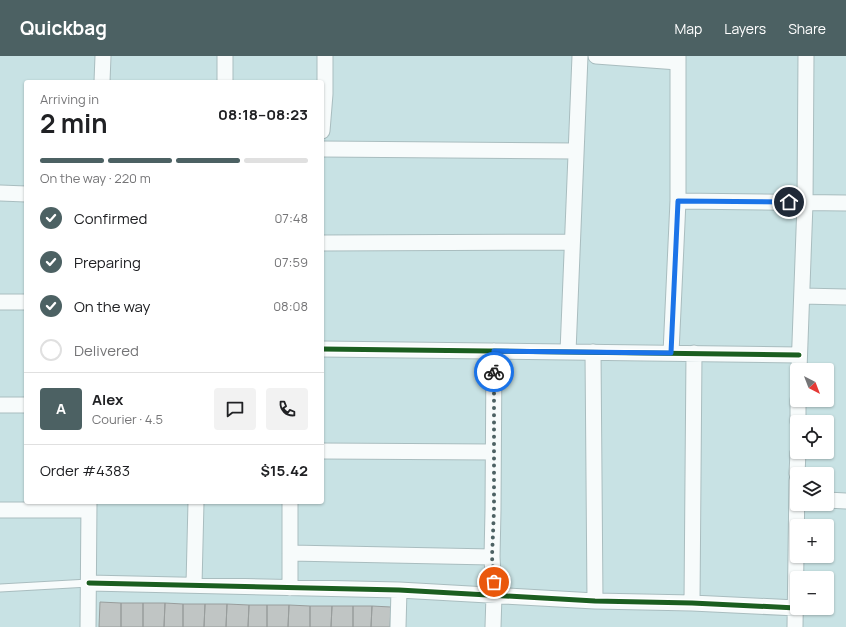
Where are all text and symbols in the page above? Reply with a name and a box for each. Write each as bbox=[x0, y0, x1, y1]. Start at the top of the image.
text: Quickbag bbox=[20, 15, 107, 41]
text: Map bbox=[674, 19, 702, 38]
text: Layers bbox=[724, 19, 766, 38]
text: Share bbox=[788, 19, 826, 38]
text: Arriving in bbox=[40, 90, 99, 108]
text: 08:18–08:23 bbox=[218, 104, 308, 125]
text: 2 min bbox=[40, 105, 108, 141]
text: On the way · 220 m bbox=[40, 169, 151, 187]
pin bbox=[772, 185, 806, 219]
icon: home bbox=[778, 191, 800, 213]
icon: check bbox=[40, 207, 62, 229]
text: Confirmed bbox=[74, 208, 147, 229]
text: 07:48 bbox=[274, 209, 308, 227]
icon: check bbox=[40, 251, 62, 273]
text: Preparing bbox=[74, 252, 141, 273]
text: 07:59 bbox=[274, 253, 308, 271]
icon: check bbox=[40, 295, 62, 317]
text: On the way bbox=[74, 296, 150, 317]
text: 08:08 bbox=[273, 297, 308, 315]
text: Delivered bbox=[74, 340, 139, 361]
courier bbox=[474, 352, 514, 392]
icon: bike bbox=[483, 361, 505, 383]
north arrow bbox=[790, 363, 834, 407]
map controls bbox=[790, 363, 834, 615]
button: chat bbox=[214, 388, 256, 430]
button: phone bbox=[266, 388, 308, 430]
text: Alex bbox=[92, 389, 123, 410]
text: A bbox=[56, 398, 66, 419]
text: Courier · 4.5 bbox=[92, 410, 163, 428]
button: locate bbox=[790, 415, 834, 459]
text: Order #4383 bbox=[40, 460, 130, 481]
text: $15.42 bbox=[261, 460, 308, 481]
button: layers bbox=[790, 467, 834, 511]
button: + bbox=[790, 519, 834, 563]
pin bbox=[477, 565, 511, 599]
icon: bag bbox=[483, 571, 505, 593]
button: − bbox=[790, 571, 834, 615]

